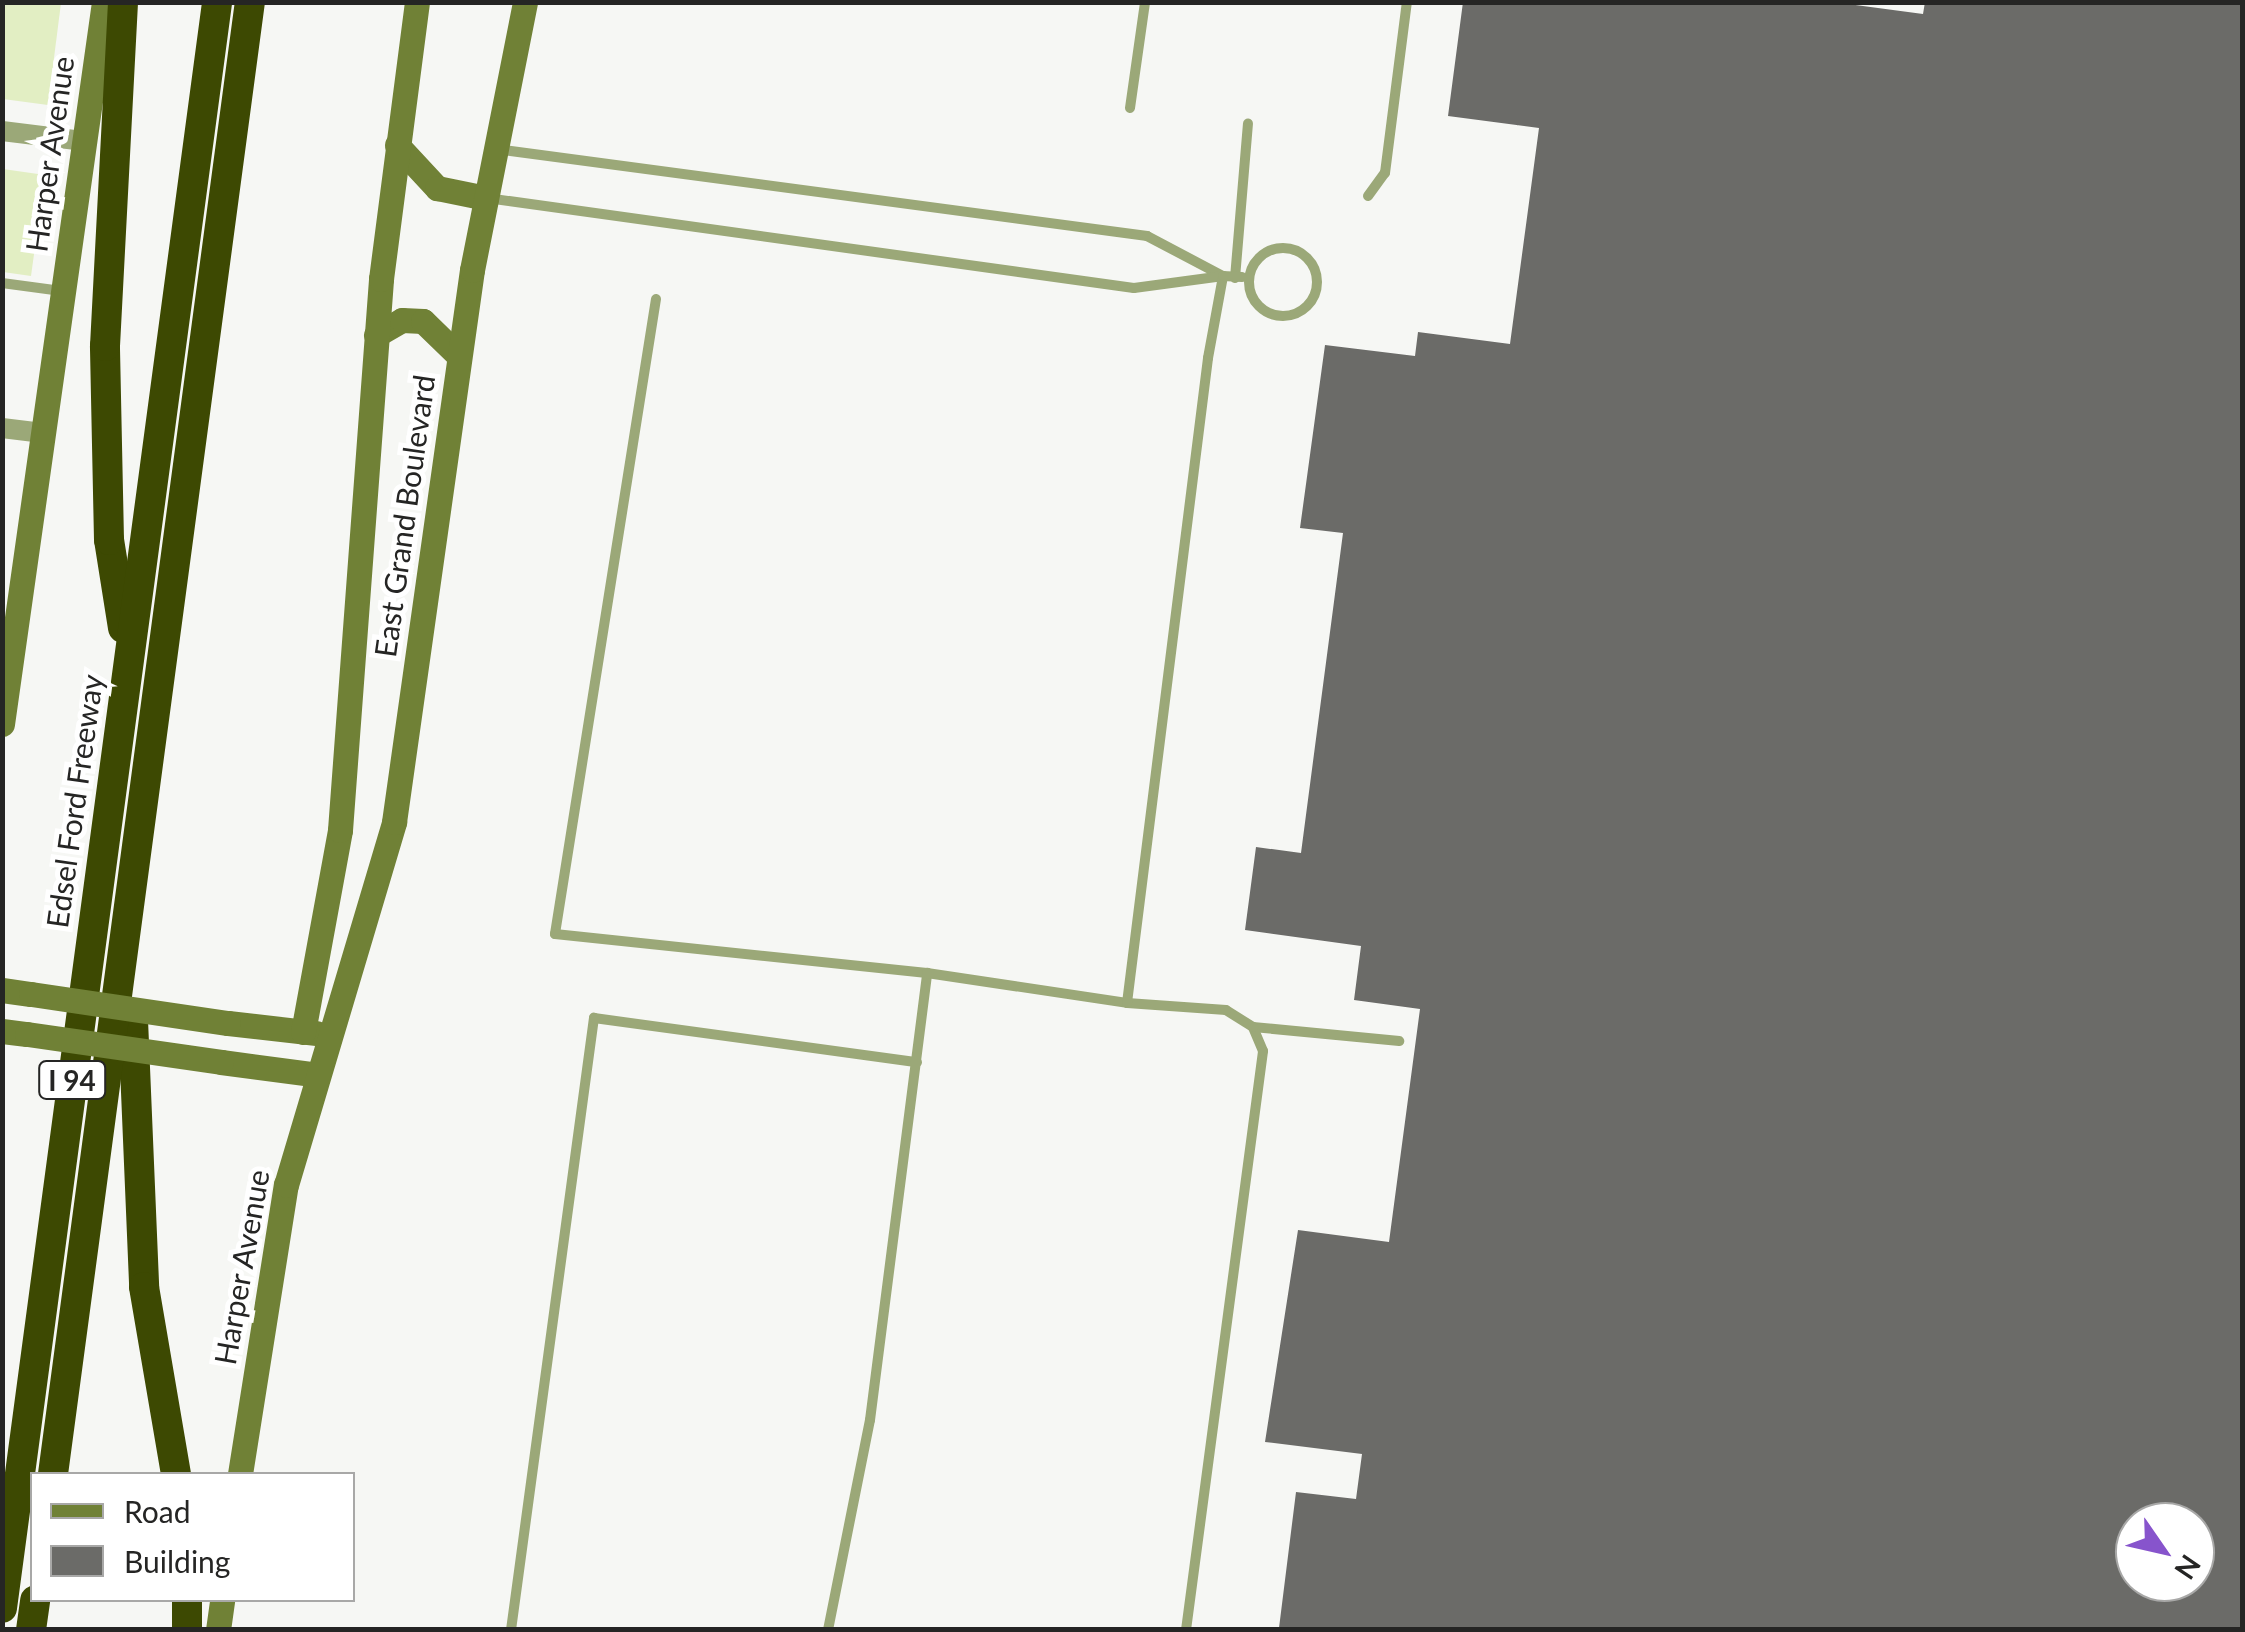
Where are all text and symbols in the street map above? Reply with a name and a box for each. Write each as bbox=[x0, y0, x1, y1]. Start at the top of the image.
street label: Harper Avenue bbox=[17, 53, 81, 255]
street label: East Grand Boulevard bbox=[366, 373, 442, 659]
street label: Edsel Ford Freeway bbox=[38, 672, 110, 930]
road number: I 94 bbox=[37, 1057, 107, 1103]
street label: Harper Avenue bbox=[206, 1166, 276, 1368]
legend bbox=[30, 1472, 355, 1602]
text: Road bbox=[124, 1493, 191, 1529]
north arrow bbox=[2115, 1502, 2215, 1602]
text: Building bbox=[124, 1543, 230, 1579]
text: N bbox=[2168, 1549, 2208, 1586]

